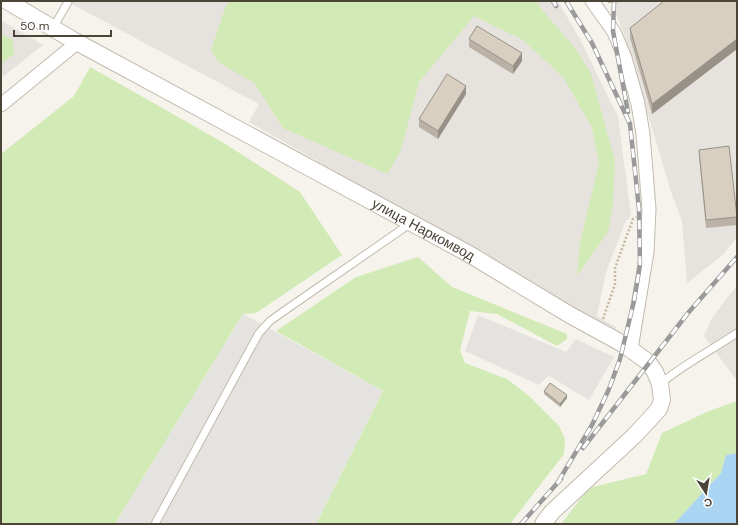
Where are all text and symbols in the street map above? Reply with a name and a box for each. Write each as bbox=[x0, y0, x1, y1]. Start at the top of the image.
scale bar bbox=[14, 12, 111, 38]
text: 50 m bbox=[20, 18, 49, 34]
street label: улица Наркомвод bbox=[369, 194, 478, 265]
north arrow bbox=[686, 473, 726, 513]
text: С bbox=[703, 495, 713, 510]

